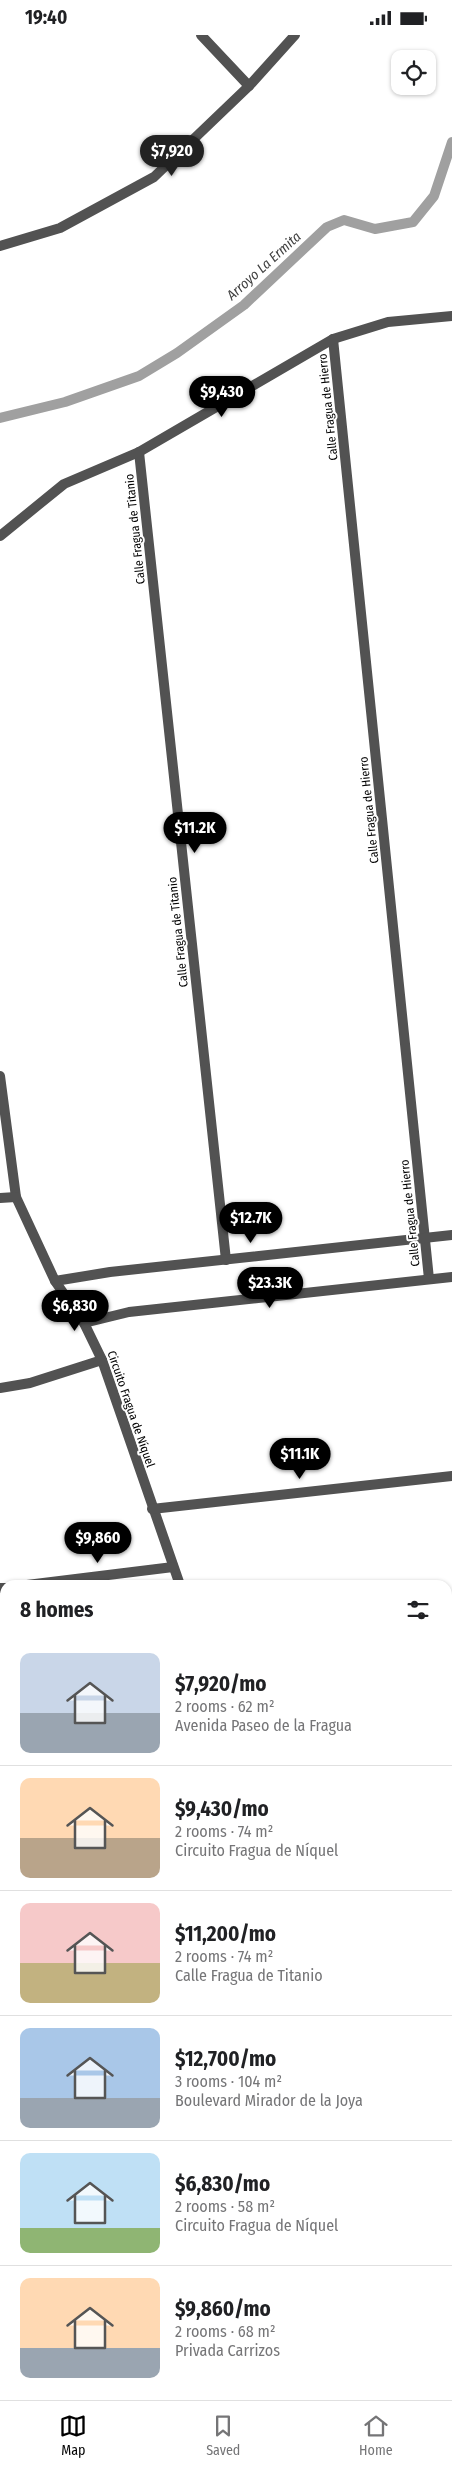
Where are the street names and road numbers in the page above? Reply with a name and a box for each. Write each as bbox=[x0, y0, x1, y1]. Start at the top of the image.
street label: Calle Fragua de Hierro bbox=[315, 353, 341, 461]
street label: Calle Fragua de Titanio bbox=[122, 473, 148, 585]
street label: Calle Fragua de Hierro bbox=[356, 756, 382, 864]
street label: Calle Fragua de Titanio bbox=[165, 876, 191, 988]
street label: Calle Fragua de Hierro bbox=[397, 1159, 423, 1267]
street label: Circuito Fragua de Níquel bbox=[104, 1349, 158, 1469]

